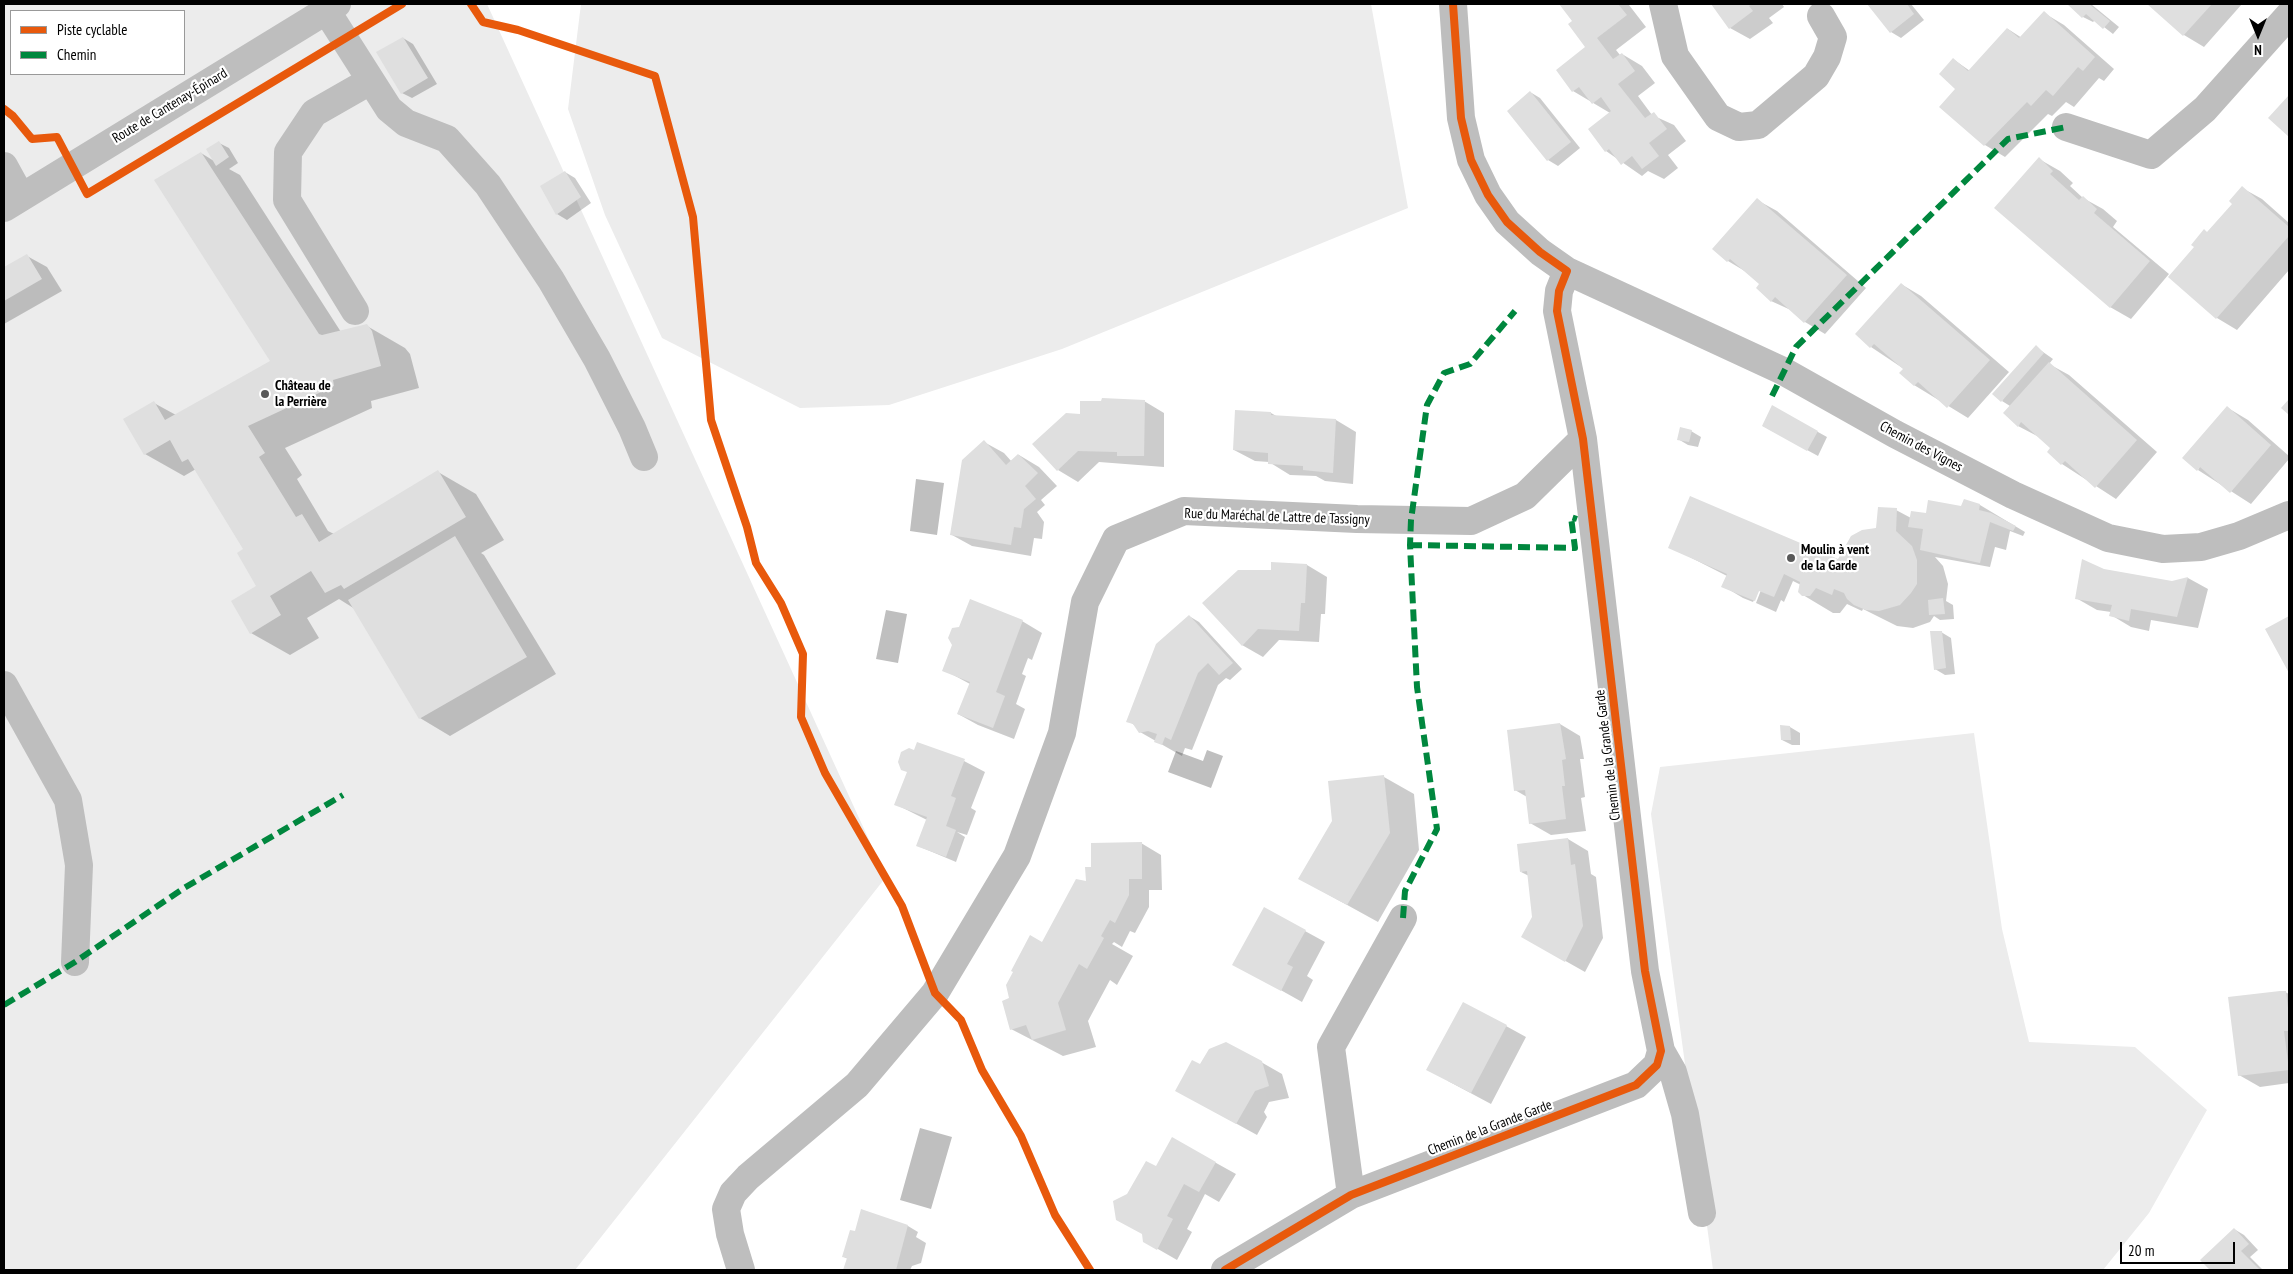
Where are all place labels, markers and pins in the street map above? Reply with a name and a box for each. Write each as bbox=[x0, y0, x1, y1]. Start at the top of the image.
place label: Château de la Perrière bbox=[275, 378, 331, 411]
marker: Château de la Perrière bbox=[259, 388, 271, 400]
place label: Moulin à vent de la Garde bbox=[1801, 542, 1869, 574]
marker: Moulin à vent de la Garde bbox=[1785, 552, 1797, 564]

